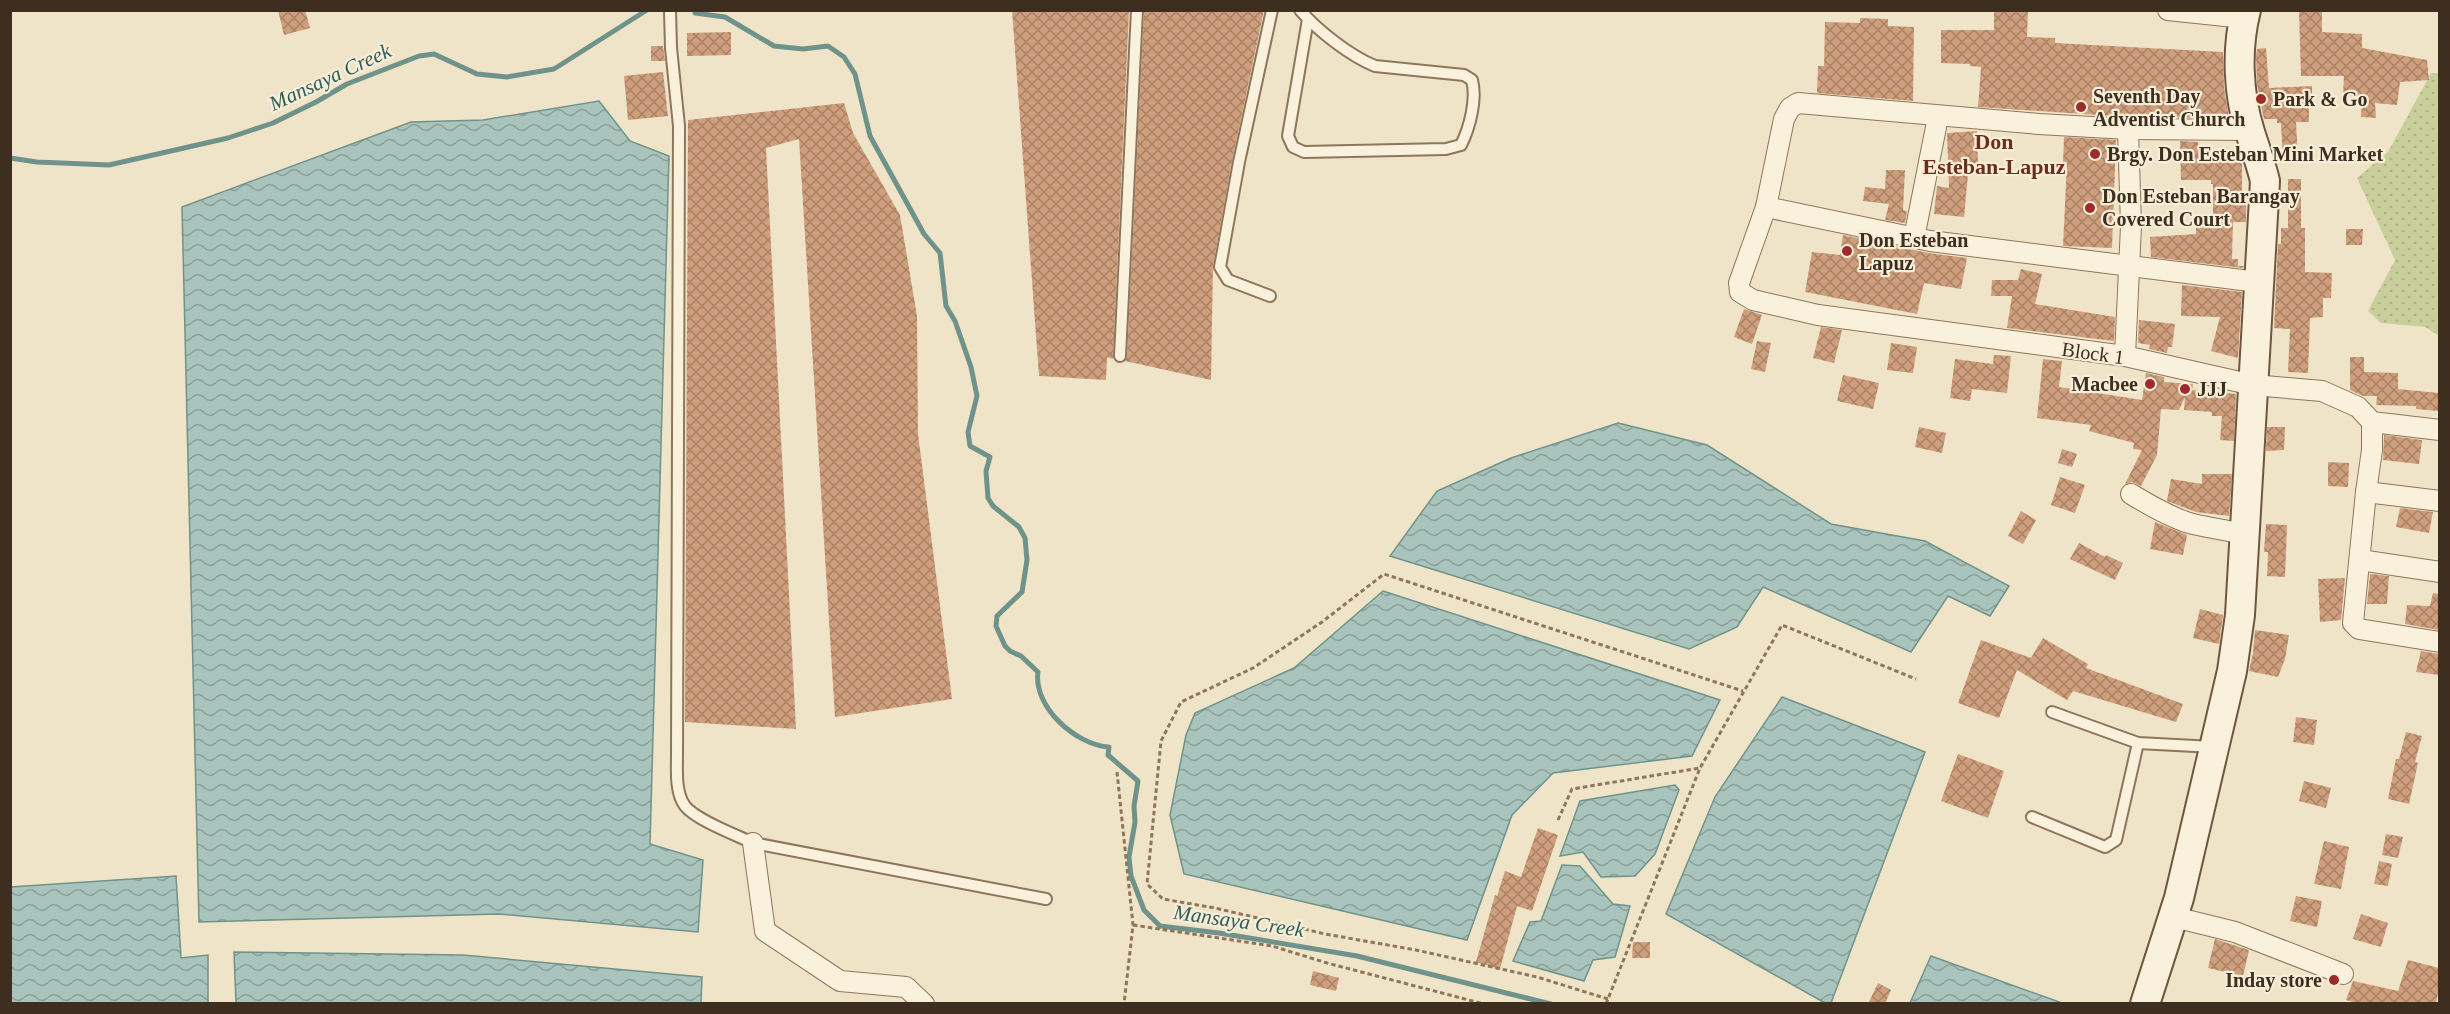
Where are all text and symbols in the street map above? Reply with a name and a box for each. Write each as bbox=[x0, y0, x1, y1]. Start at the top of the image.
water label: Mansaya Creek bbox=[264, 38, 395, 116]
place label: Seventh Day Adventist Church bbox=[2093, 85, 2245, 130]
place label: Park & Go bbox=[2273, 88, 2367, 110]
marker: Park & Go bbox=[2254, 92, 2268, 106]
marker: Seventh Day Adventist Church bbox=[2074, 100, 2088, 114]
district label: Don Esteban-Lapuz bbox=[1922, 129, 2066, 179]
place label: Brgy. Don Esteban Mini Market bbox=[2107, 143, 2383, 166]
marker: Brgy. Don Esteban Mini Market bbox=[2088, 147, 2102, 161]
place label: Don Esteban Barangay Covered Court bbox=[2102, 185, 2300, 230]
marker: Don Esteban Barangay Covered Court bbox=[2083, 201, 2097, 215]
place label: Don Esteban Lapuz bbox=[1859, 229, 1968, 275]
marker: Don Esteban Lapuz bbox=[1840, 244, 1854, 258]
street label: Block 1 bbox=[2060, 338, 2126, 368]
place label: Macbee bbox=[2071, 373, 2138, 395]
marker: Macbee bbox=[2143, 377, 2157, 391]
place label: JJJ bbox=[2197, 378, 2227, 400]
marker: JJJ bbox=[2178, 382, 2192, 396]
water label: Mansaya Creek bbox=[1171, 900, 1306, 942]
place label: Inday store bbox=[2225, 969, 2322, 992]
marker: Inday store bbox=[2327, 973, 2341, 987]

